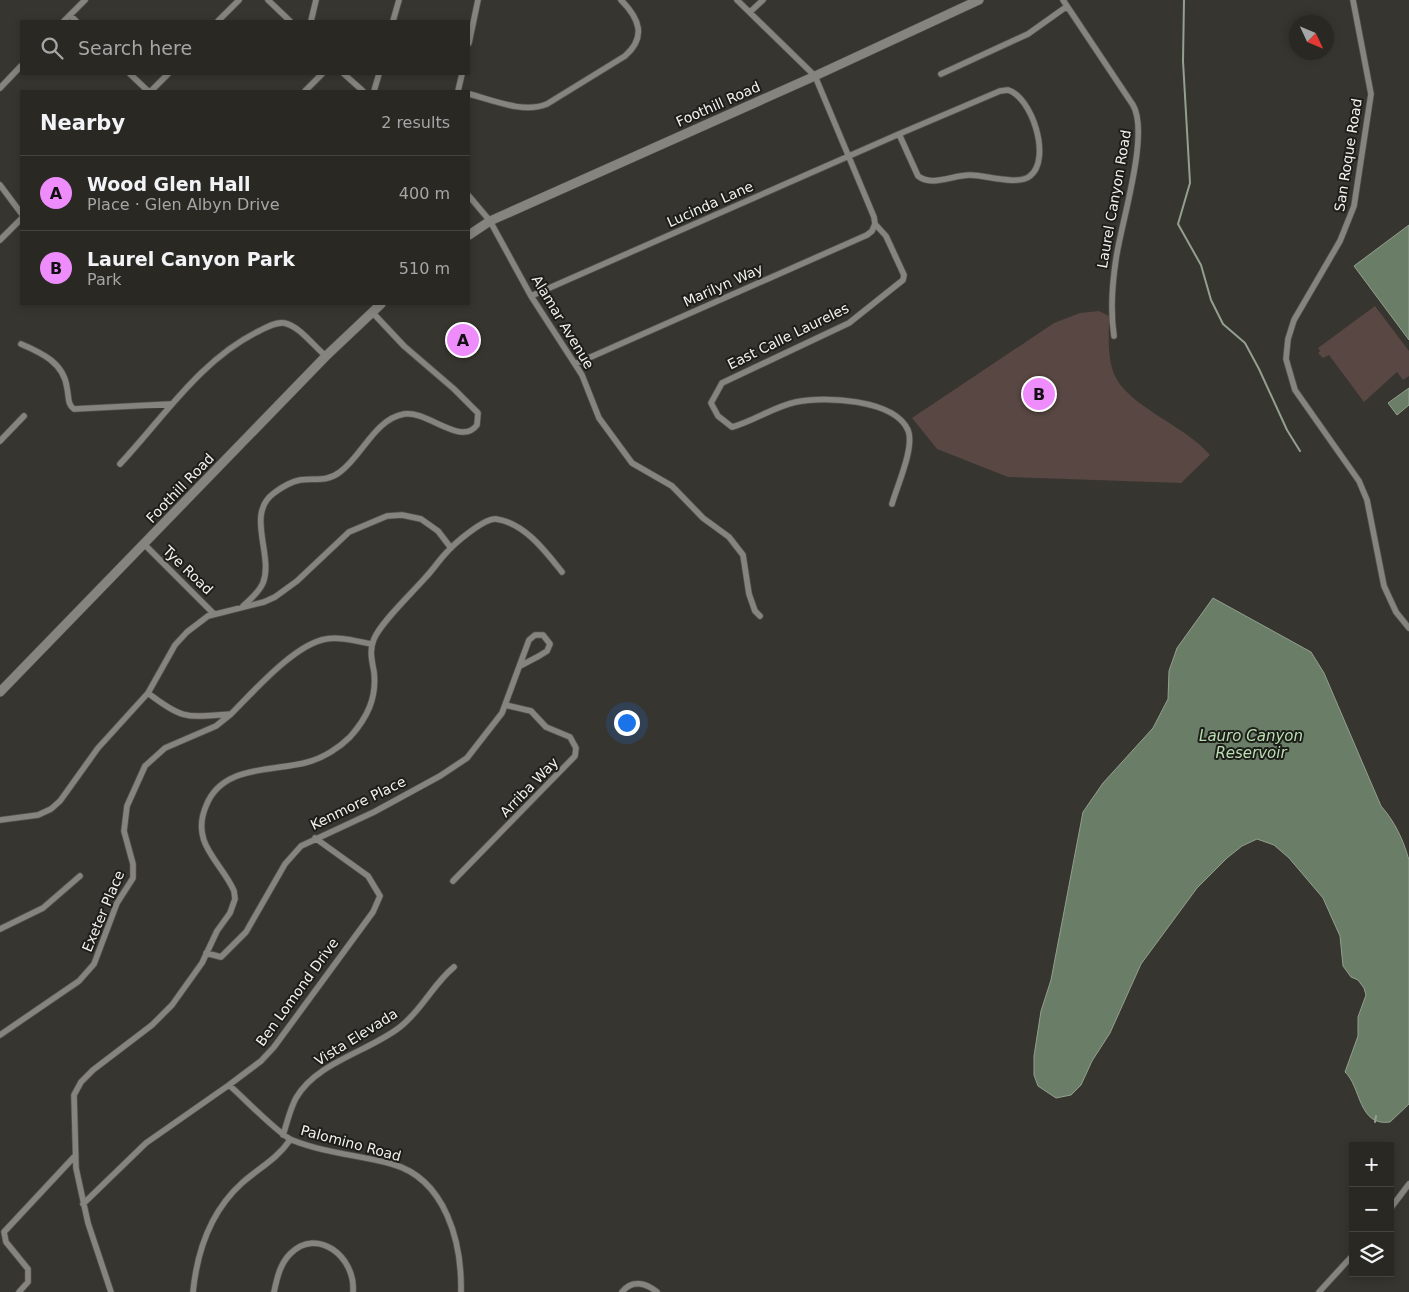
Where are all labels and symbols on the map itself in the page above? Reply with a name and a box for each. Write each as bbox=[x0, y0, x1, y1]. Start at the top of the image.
north arrow bbox=[1289, 15, 1334, 60]
street label: Foothill Road bbox=[674, 78, 762, 130]
street label: San Roque Road bbox=[1331, 97, 1365, 213]
street label: Laurel Canyon Road bbox=[1094, 129, 1134, 269]
street label: Lucinda Lane bbox=[664, 178, 756, 230]
street label: Marilyn Way bbox=[681, 260, 765, 310]
street label: Alamar Avenue bbox=[529, 272, 597, 372]
street label: East Calle Laureles bbox=[725, 300, 851, 372]
pin: A bbox=[447, 321, 479, 359]
pin: B bbox=[1023, 375, 1055, 413]
street label: Foothill Road bbox=[143, 450, 217, 526]
street label: Tye Road bbox=[159, 542, 216, 598]
your location bbox=[614, 710, 640, 736]
water label: Lauro Canyon Reservoir bbox=[1199, 727, 1303, 762]
street label: Arriba Way bbox=[497, 754, 561, 820]
street label: Kenmore Place bbox=[308, 773, 408, 833]
street label: Exeter Place bbox=[79, 868, 127, 954]
street label: Ben Lomond Drive bbox=[252, 935, 342, 1049]
street label: Vista Elevada bbox=[312, 1005, 400, 1069]
street label: Palomino Road bbox=[299, 1122, 403, 1164]

